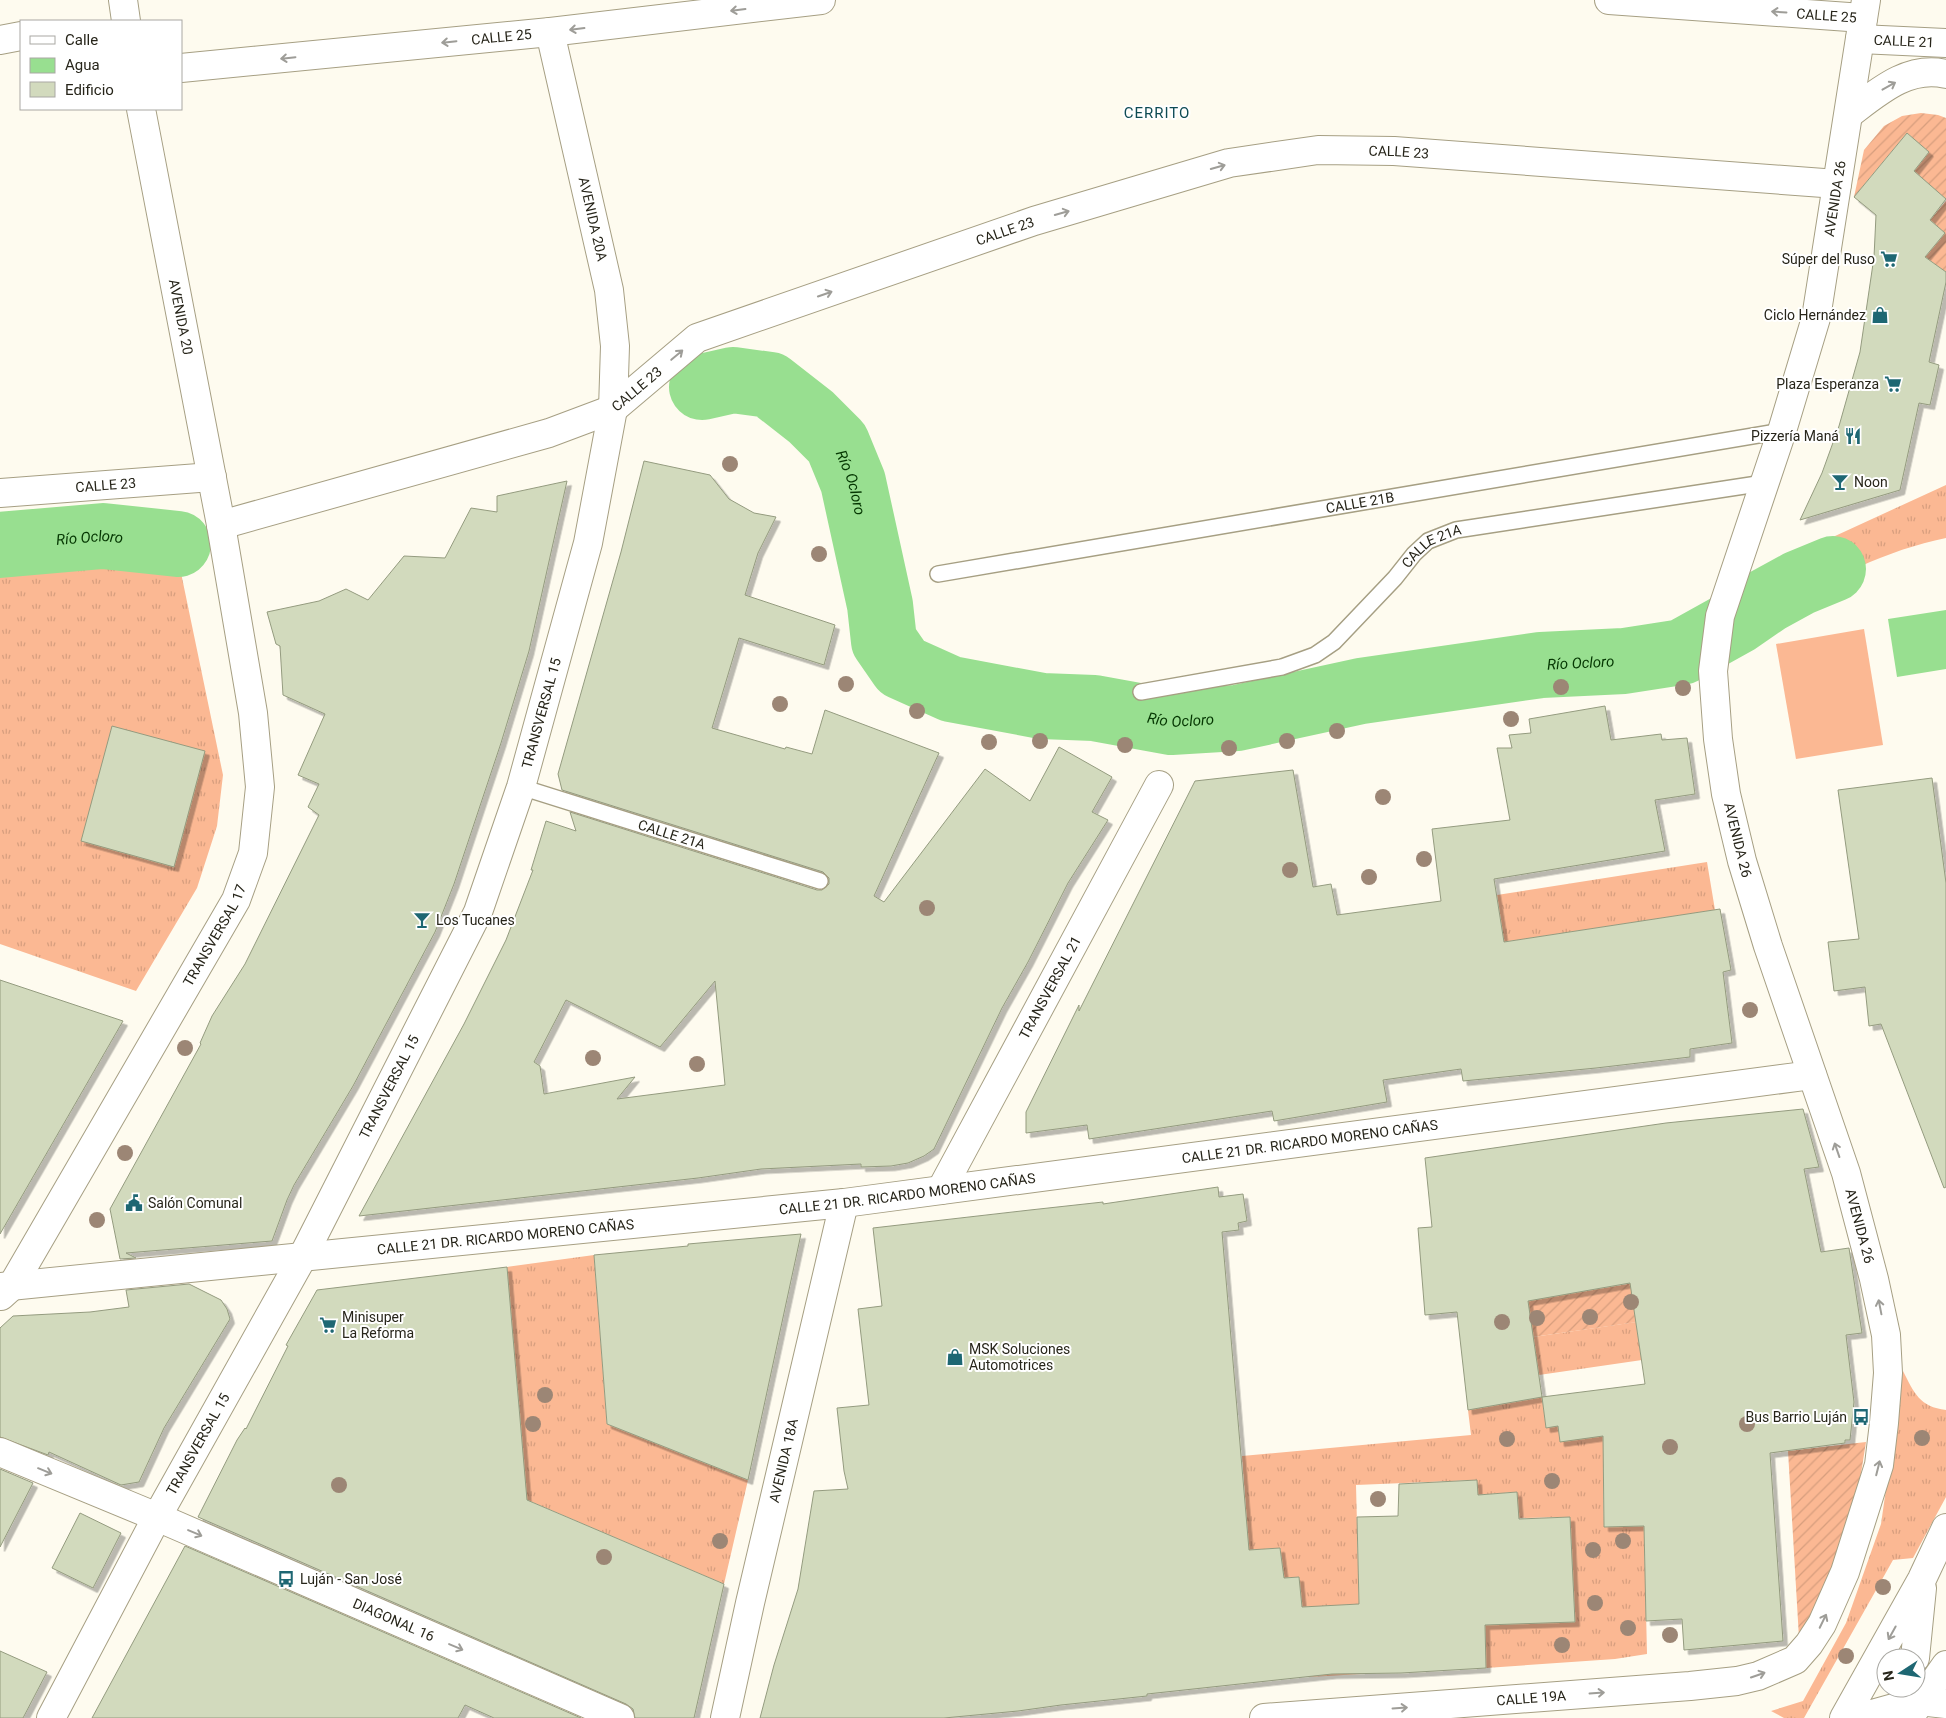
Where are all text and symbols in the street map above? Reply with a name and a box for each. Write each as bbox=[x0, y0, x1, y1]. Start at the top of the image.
one-way arrow bbox=[730, 5, 746, 15]
street label: CALLE 25 bbox=[1796, 5, 1857, 26]
one-way arrow bbox=[1772, 7, 1788, 17]
legend bbox=[20, 20, 182, 110]
one-way arrow bbox=[569, 24, 585, 34]
street label: CALLE 25 bbox=[471, 26, 533, 48]
text: Calle bbox=[65, 31, 98, 49]
street label: CALLE 21 bbox=[1873, 32, 1935, 50]
one-way arrow bbox=[442, 37, 458, 47]
one-way arrow bbox=[280, 53, 296, 63]
text: Agua bbox=[65, 56, 100, 74]
one-way arrow bbox=[1881, 80, 1895, 90]
text: Edificio bbox=[65, 81, 114, 99]
district label: CERRITO bbox=[1124, 104, 1190, 122]
street label: CALLE 23 bbox=[1368, 143, 1430, 162]
street label: AVENIDA 26 bbox=[1821, 159, 1849, 238]
one-way arrow bbox=[1209, 161, 1225, 171]
street label: AVENIDA 20A bbox=[576, 175, 610, 263]
one-way arrow bbox=[1054, 207, 1070, 217]
street label: CALLE 23 bbox=[974, 214, 1036, 249]
supermarket icon: Súper del Ruso bbox=[1879, 249, 1899, 269]
place label: Súper del Ruso bbox=[1782, 251, 1875, 267]
street label: AVENIDA 20 bbox=[166, 278, 196, 356]
one-way arrow bbox=[817, 288, 833, 298]
shop icon: Ciclo Hernández bbox=[1870, 305, 1890, 325]
place label: Ciclo Hernández bbox=[1764, 307, 1866, 323]
one-way arrow bbox=[670, 350, 683, 361]
street label: CALLE 23 bbox=[608, 363, 665, 415]
supermarket icon: Plaza Esperanza bbox=[1883, 374, 1903, 394]
place label: Plaza Esperanza bbox=[1776, 376, 1879, 392]
restaurant icon: Pizzería Maná bbox=[1843, 426, 1863, 446]
place label: Pizzería Maná bbox=[1751, 428, 1839, 444]
water label: Río Ocloro bbox=[832, 447, 869, 517]
bar icon: Noon bbox=[1830, 472, 1850, 492]
place label: Noon bbox=[1854, 474, 1888, 490]
street label: CALLE 23 bbox=[75, 475, 136, 495]
street label: CALLE 21B bbox=[1324, 489, 1395, 516]
street label: CALLE 21A bbox=[1398, 521, 1462, 571]
water label: Río Ocloro bbox=[55, 527, 124, 549]
water label: Río Ocloro bbox=[1547, 652, 1615, 674]
street label: TRANSVERSAL 15 bbox=[518, 656, 564, 770]
water label: Río Ocloro bbox=[1146, 709, 1215, 731]
street label: AVENIDA 26 bbox=[1721, 801, 1755, 879]
street label: CALLE 21A bbox=[636, 816, 707, 852]
street label: TRANSVERSAL 17 bbox=[180, 882, 249, 989]
bar icon: Los Tucanes bbox=[412, 910, 432, 930]
place label: Los Tucanes bbox=[436, 912, 515, 928]
street label: TRANSVERSAL 21 bbox=[1016, 933, 1084, 1042]
street label: TRANSVERSAL 15 bbox=[356, 1032, 422, 1141]
street label: CALLE 21 DR. RICARDO MORENO CAÑAS bbox=[1181, 1117, 1439, 1166]
one-way arrow bbox=[1832, 1142, 1842, 1158]
street label: CALLE 21 DR. RICARDO MORENO CAÑAS bbox=[778, 1170, 1036, 1217]
street label: AVENIDA 26 bbox=[1842, 1187, 1878, 1265]
public building icon: Salón Comunal bbox=[124, 1193, 144, 1213]
place label: Salón Comunal bbox=[148, 1195, 242, 1211]
street label: CALLE 21 DR. RICARDO MORENO CAÑAS bbox=[376, 1216, 635, 1257]
one-way arrow bbox=[1875, 1299, 1884, 1315]
place label: Minisuper La Reforma bbox=[342, 1309, 414, 1341]
supermarket icon: Minisuper La Reforma bbox=[318, 1315, 338, 1335]
place label: MSK Soluciones Automotrices bbox=[969, 1341, 1070, 1373]
shop icon: MSK Soluciones Automotrices bbox=[945, 1347, 965, 1367]
street label: TRANSVERSAL 15 bbox=[163, 1390, 233, 1498]
bus stop icon: Bus Barrio Luján bbox=[1851, 1407, 1871, 1427]
place label: Bus Barrio Luján bbox=[1746, 1409, 1847, 1425]
street label: AVENIDA 18A bbox=[766, 1417, 801, 1504]
one-way arrow bbox=[1873, 1460, 1883, 1476]
one-way arrow bbox=[37, 1466, 52, 1476]
one-way arrow bbox=[187, 1529, 202, 1539]
bus stop icon: Luján - San José bbox=[276, 1569, 296, 1589]
place label: Luján - San José bbox=[300, 1571, 402, 1587]
street label: DIAGONAL 16 bbox=[350, 1595, 437, 1645]
one-way arrow bbox=[1818, 1613, 1828, 1628]
one-way arrow bbox=[1886, 1626, 1896, 1640]
one-way arrow bbox=[448, 1642, 463, 1652]
north arrow bbox=[1876, 1648, 1926, 1698]
text: N bbox=[1879, 1669, 1897, 1682]
one-way arrow bbox=[1750, 1670, 1765, 1679]
street label: CALLE 19A bbox=[1496, 1687, 1567, 1709]
one-way arrow bbox=[1588, 1688, 1604, 1697]
one-way arrow bbox=[1391, 1703, 1407, 1712]

